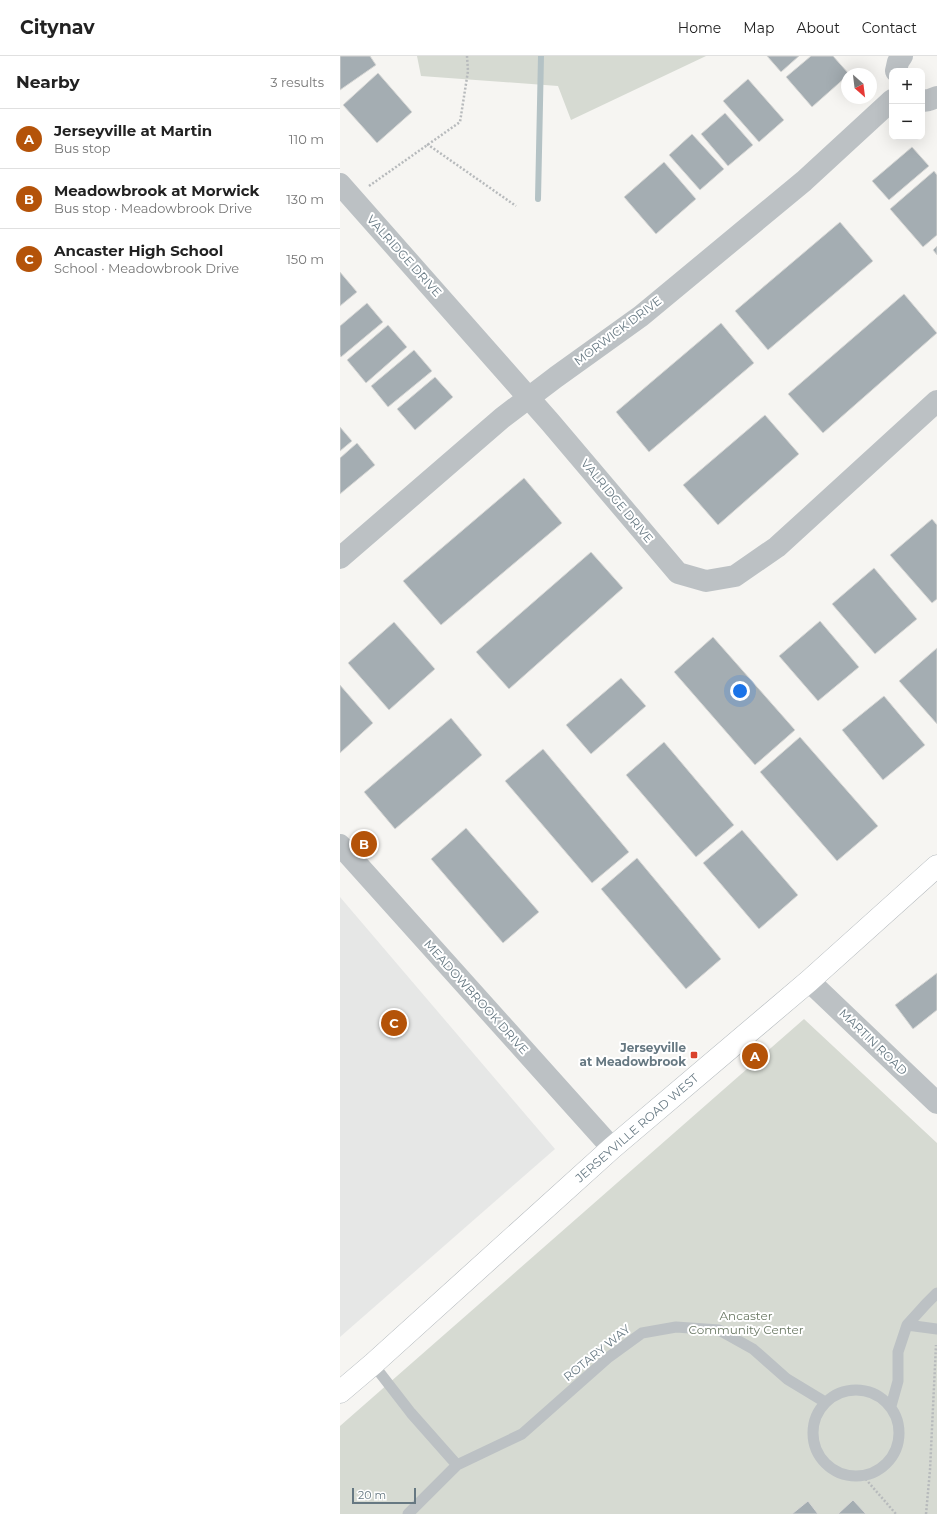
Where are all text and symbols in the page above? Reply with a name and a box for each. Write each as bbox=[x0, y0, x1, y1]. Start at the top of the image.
text: Citynav bbox=[20, 16, 95, 39]
text: Home bbox=[678, 19, 721, 37]
text: Map bbox=[743, 19, 774, 37]
text: About bbox=[796, 19, 840, 37]
text: Contact bbox=[862, 19, 917, 37]
north arrow bbox=[841, 68, 877, 104]
map controls bbox=[889, 68, 925, 140]
button: + bbox=[889, 68, 925, 104]
text: Nearby bbox=[16, 72, 80, 92]
text: 3 results bbox=[270, 74, 324, 90]
button: − bbox=[889, 104, 925, 140]
text: Jerseyville at Martin bbox=[54, 121, 212, 140]
text: A bbox=[24, 131, 34, 147]
text: 110 m bbox=[289, 131, 324, 147]
text: Bus stop bbox=[54, 140, 111, 156]
text: Meadowbrook at Morwick bbox=[54, 181, 259, 200]
text: B bbox=[24, 191, 34, 207]
text: 130 m bbox=[286, 191, 324, 207]
text: Bus stop · Meadowbrook Drive bbox=[54, 200, 252, 216]
street label: VALRIDGE DRIVE bbox=[364, 212, 445, 300]
text: Ancaster High School bbox=[54, 241, 223, 260]
text: C bbox=[24, 251, 34, 267]
text: 150 m bbox=[286, 251, 324, 267]
text: School · Meadowbrook Drive bbox=[54, 260, 239, 276]
street label: MORWICK DRIVE bbox=[571, 293, 664, 368]
street label: VALRIDGE DRIVE bbox=[578, 456, 657, 546]
your location bbox=[730, 681, 750, 701]
pin: B bbox=[351, 829, 377, 859]
street label: MEADOWBROOK DRIVE bbox=[421, 936, 532, 1057]
street label: MARTIN ROAD bbox=[836, 1005, 911, 1078]
pin: C bbox=[381, 1008, 407, 1038]
place label: Jerseyville at Meadowbrook bbox=[580, 1040, 686, 1069]
pin: A bbox=[742, 1041, 768, 1071]
marker: Jerseyville at Meadowbrook bbox=[689, 1050, 699, 1060]
street label: JERSEYVILLE ROAD WEST bbox=[571, 1070, 701, 1186]
park label: Ancaster Community Center bbox=[689, 1308, 804, 1337]
street label: ROTARY WAY bbox=[560, 1321, 633, 1384]
scale bar bbox=[352, 1486, 416, 1505]
text: 20 m bbox=[358, 1488, 386, 1502]

